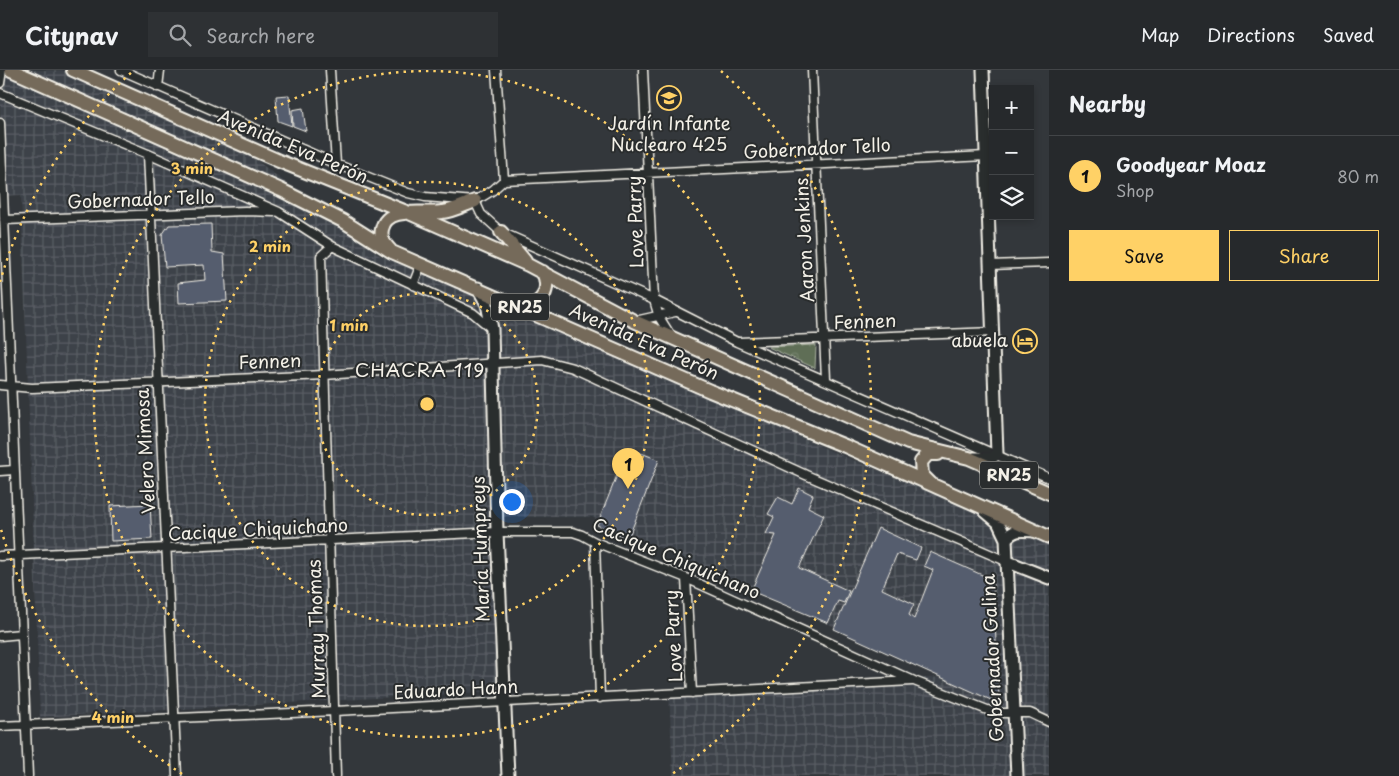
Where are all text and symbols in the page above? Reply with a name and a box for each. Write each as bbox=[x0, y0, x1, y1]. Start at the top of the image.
search box bbox=[148, 12, 498, 57]
text: Citynav bbox=[25, 17, 118, 53]
icon: search bbox=[166, 21, 194, 49]
text: Search here bbox=[206, 21, 315, 49]
text: Map bbox=[1141, 21, 1179, 48]
text: Directions bbox=[1207, 21, 1295, 48]
text: Saved bbox=[1323, 21, 1374, 48]
school or university icon: Jardín Infante Nuclearo 425 bbox=[656, 85, 682, 111]
map controls bbox=[989, 85, 1034, 220]
button: + bbox=[989, 85, 1034, 130]
text: Nearby bbox=[1069, 87, 1146, 119]
street label: Avenida Eva Perón bbox=[214, 102, 373, 189]
place label: Jardín Infante Nuclearo 425 bbox=[607, 109, 731, 157]
street label: Gobernador Tello bbox=[743, 130, 891, 165]
button: − bbox=[989, 130, 1034, 175]
text: Goodyear Moaz bbox=[1116, 150, 1266, 178]
text: 3 min bbox=[171, 156, 213, 179]
text: 1 bbox=[1081, 164, 1089, 188]
text: 80 m bbox=[1337, 164, 1379, 188]
street label: Love Parry bbox=[619, 175, 650, 269]
button: layers bbox=[989, 175, 1034, 220]
street label: Aaron Jenkins bbox=[787, 177, 820, 303]
text: Shop bbox=[1116, 178, 1154, 202]
street label: Gobernador Tello bbox=[67, 182, 215, 215]
button: Save bbox=[1069, 230, 1219, 281]
button: Share bbox=[1229, 230, 1379, 281]
text: 2 min bbox=[249, 234, 291, 257]
road number: RN25 bbox=[491, 293, 549, 320]
street label: Avenida Eva Perón bbox=[566, 296, 724, 386]
street label: Fennen bbox=[833, 306, 897, 335]
text: 1 min bbox=[330, 313, 368, 336]
place label: abuela bbox=[951, 326, 1009, 353]
hotel icon: abuela bbox=[1012, 328, 1038, 354]
street label: Fennen bbox=[238, 346, 302, 375]
district label: CHACRA 119 bbox=[355, 355, 485, 383]
street label: Velero Mimosa bbox=[128, 387, 161, 515]
centre of rings bbox=[418, 395, 436, 413]
pin: 1 bbox=[612, 448, 644, 489]
road number: RN25 bbox=[980, 462, 1038, 488]
street label: María Humpreys bbox=[463, 476, 496, 622]
your location bbox=[499, 489, 525, 515]
street label: Cacique Chiquichano bbox=[167, 510, 349, 547]
street label: Cacique Chiquichano bbox=[588, 510, 765, 605]
street label: Murray Thomas bbox=[300, 559, 331, 699]
street label: Gobernador Galina bbox=[974, 573, 1009, 743]
street label: Love Parry bbox=[657, 589, 688, 683]
street label: Eduardo Hann bbox=[393, 672, 519, 705]
text: 4 min bbox=[92, 705, 134, 728]

